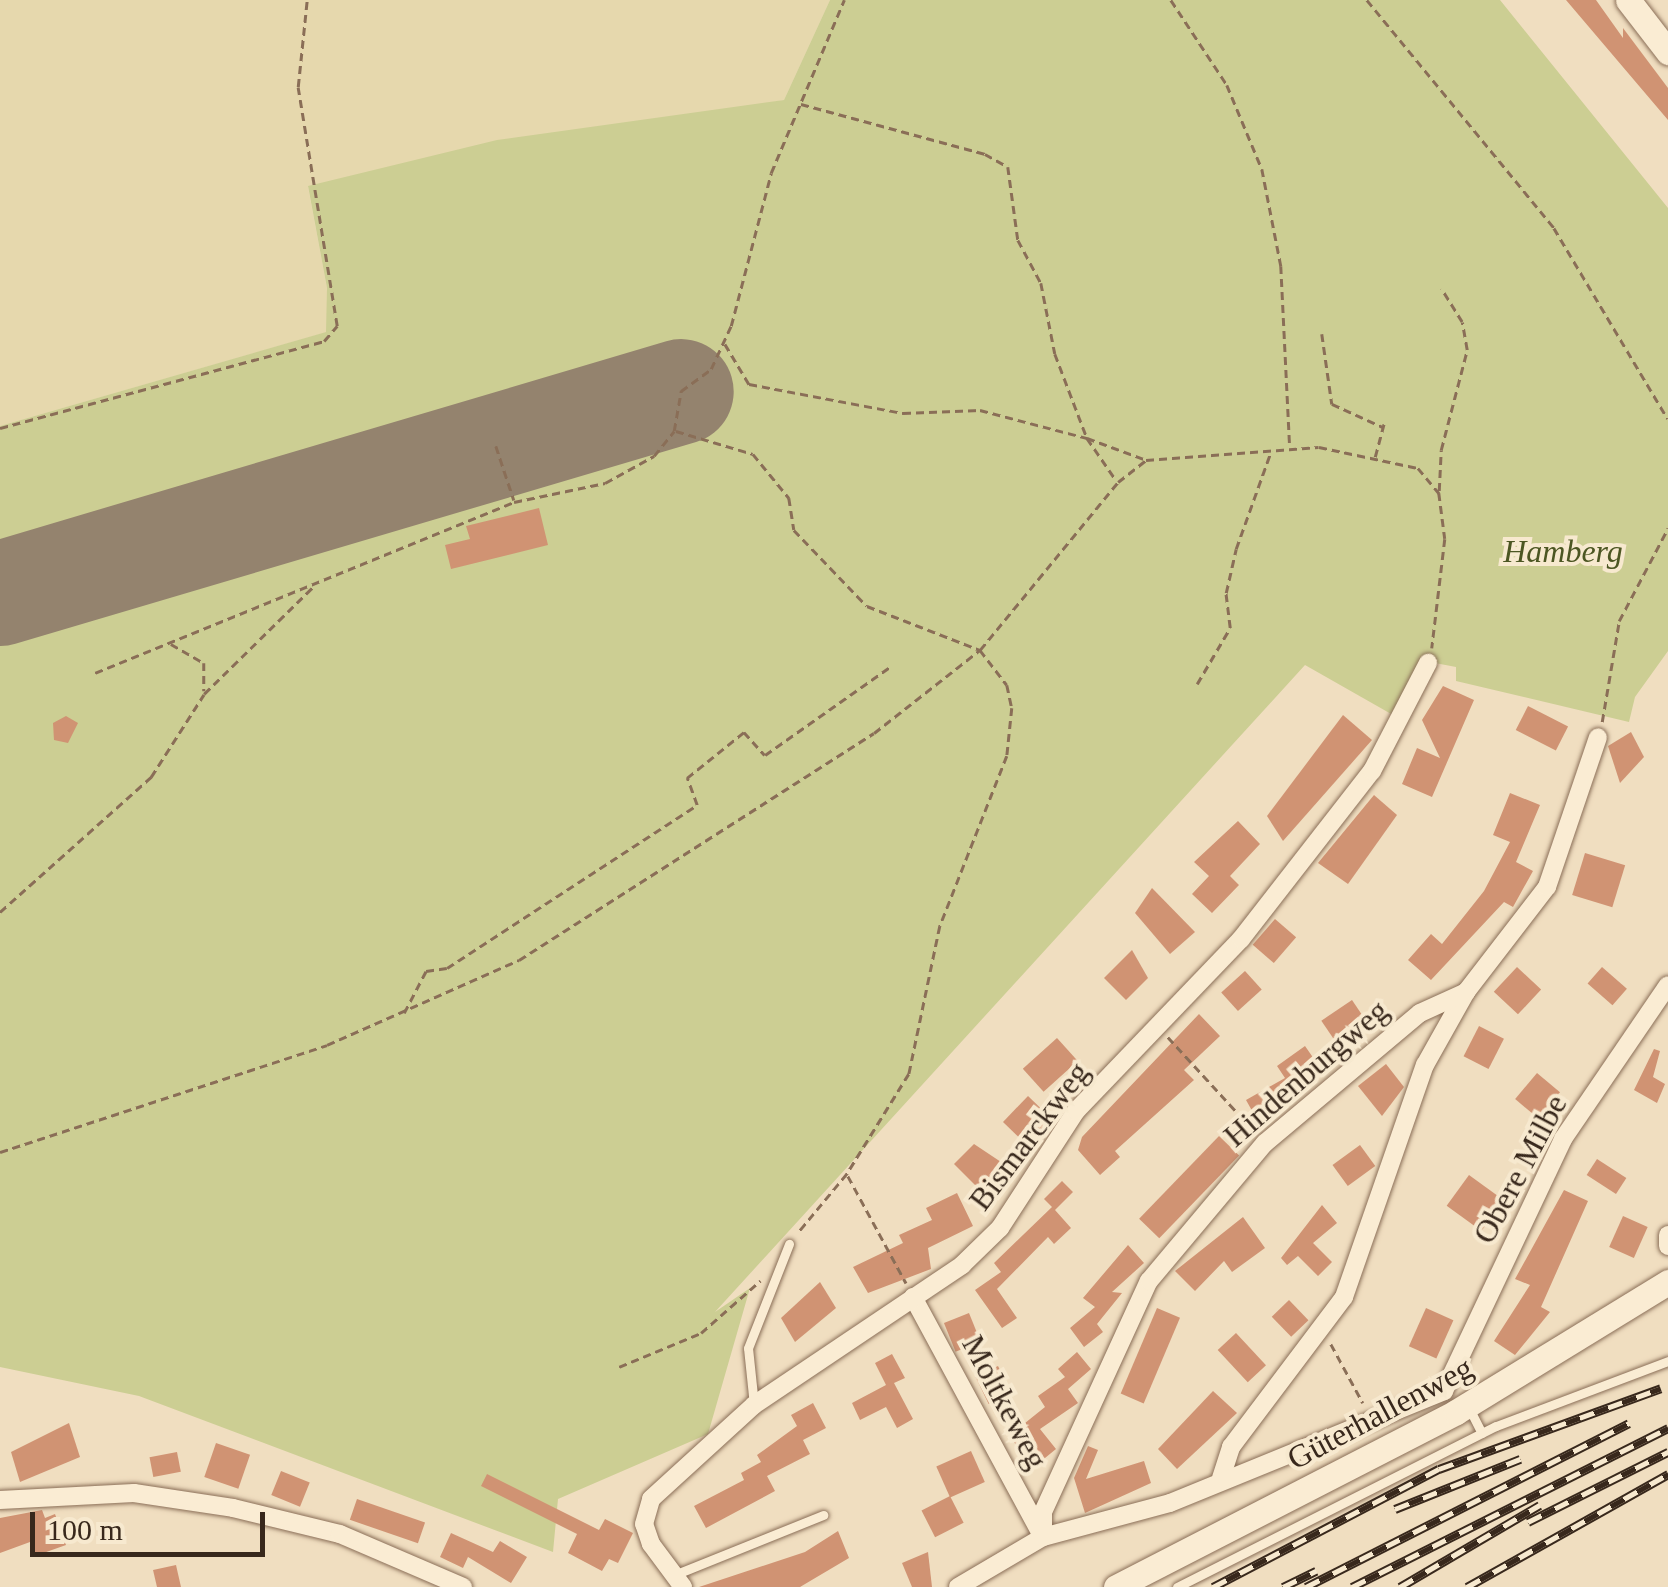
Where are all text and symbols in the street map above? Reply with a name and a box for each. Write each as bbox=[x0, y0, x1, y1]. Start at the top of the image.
park label: Hamberg bbox=[1503, 532, 1623, 570]
street label: Hindenburgweg bbox=[1216, 991, 1396, 1155]
street label: Bismarckweg bbox=[961, 1054, 1097, 1218]
street label: Obere Milbe bbox=[1465, 1088, 1575, 1250]
street label: Moltkeweg bbox=[954, 1329, 1056, 1475]
street label: Güterhallenweg bbox=[1281, 1348, 1479, 1478]
scale bar bbox=[35, 1492, 270, 1554]
text: 100 m bbox=[47, 1513, 123, 1546]

